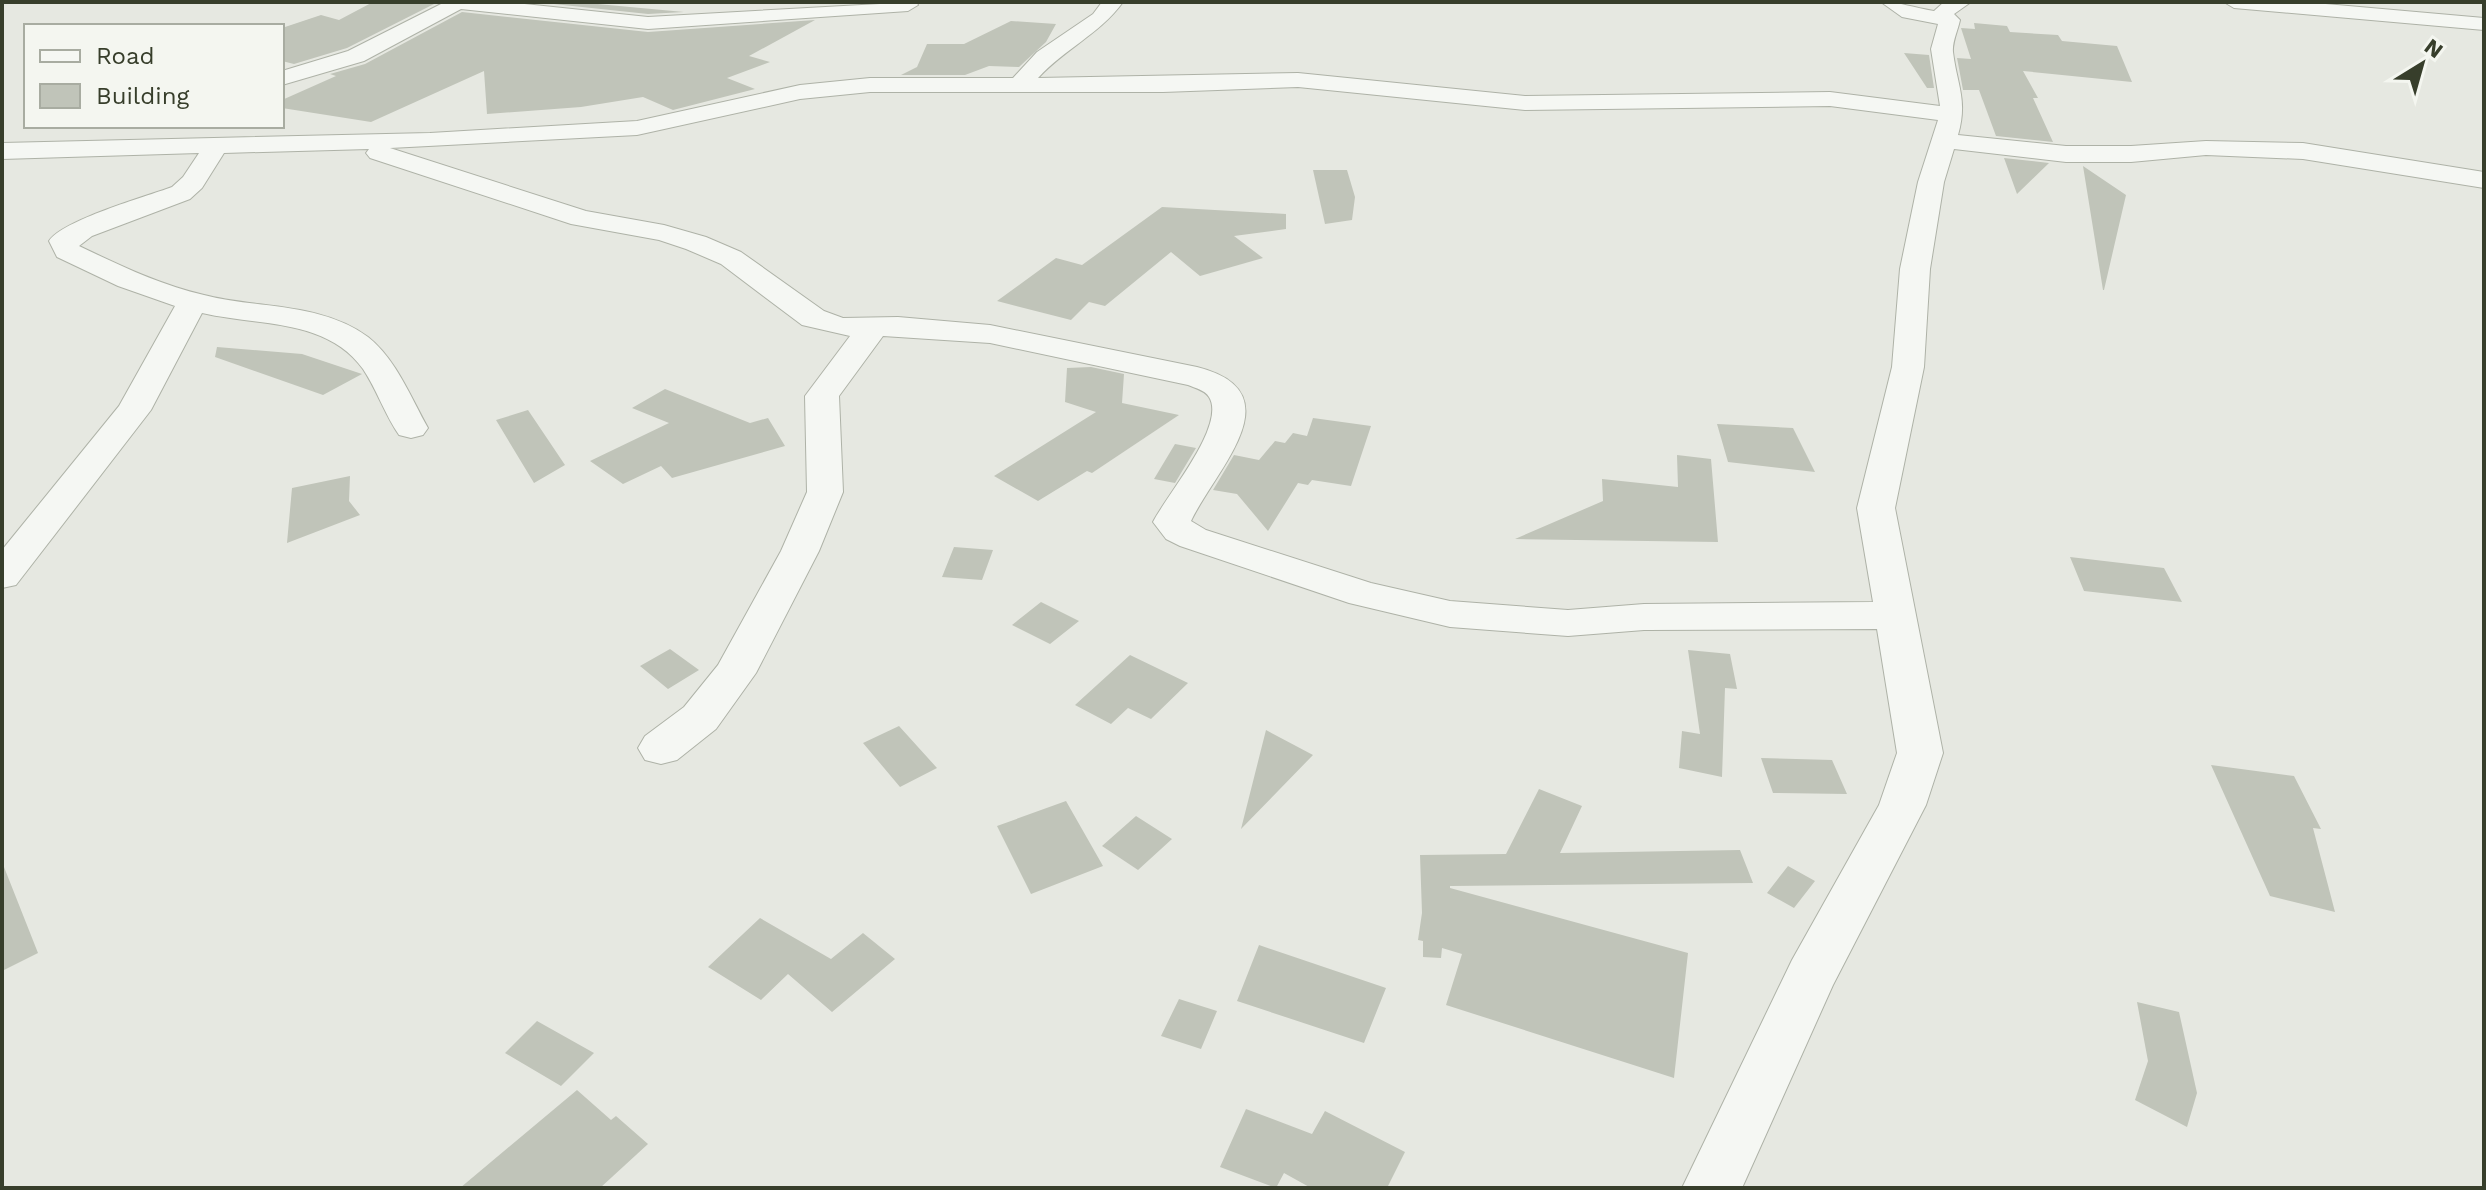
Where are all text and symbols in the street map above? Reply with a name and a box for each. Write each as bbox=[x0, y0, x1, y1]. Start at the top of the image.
legend bbox=[24, 24, 284, 128]
north arrow bbox=[2382, 24, 2462, 104]
text: N bbox=[2420, 34, 2448, 63]
text: Road bbox=[96, 42, 155, 70]
text: Building bbox=[96, 82, 189, 110]

